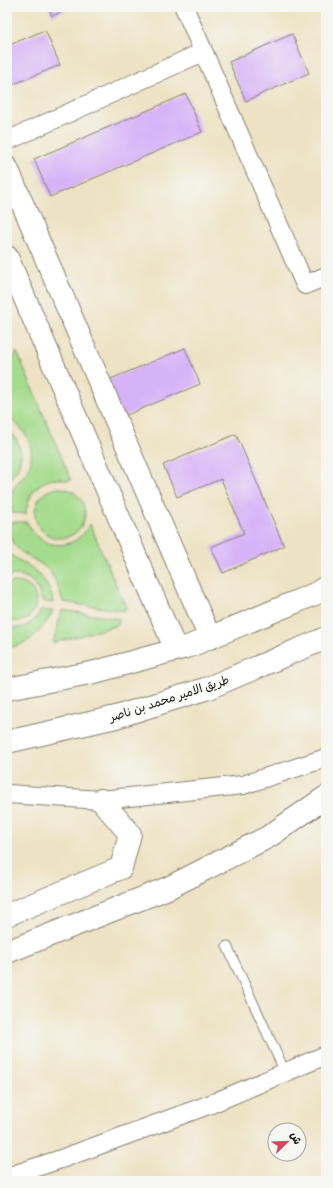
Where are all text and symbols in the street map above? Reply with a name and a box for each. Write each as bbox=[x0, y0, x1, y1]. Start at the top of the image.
street label: طريق الامير محمد بن ناصر bbox=[106, 672, 231, 726]
north arrow bbox=[267, 1122, 307, 1162]
text: ش bbox=[287, 1130, 305, 1146]

